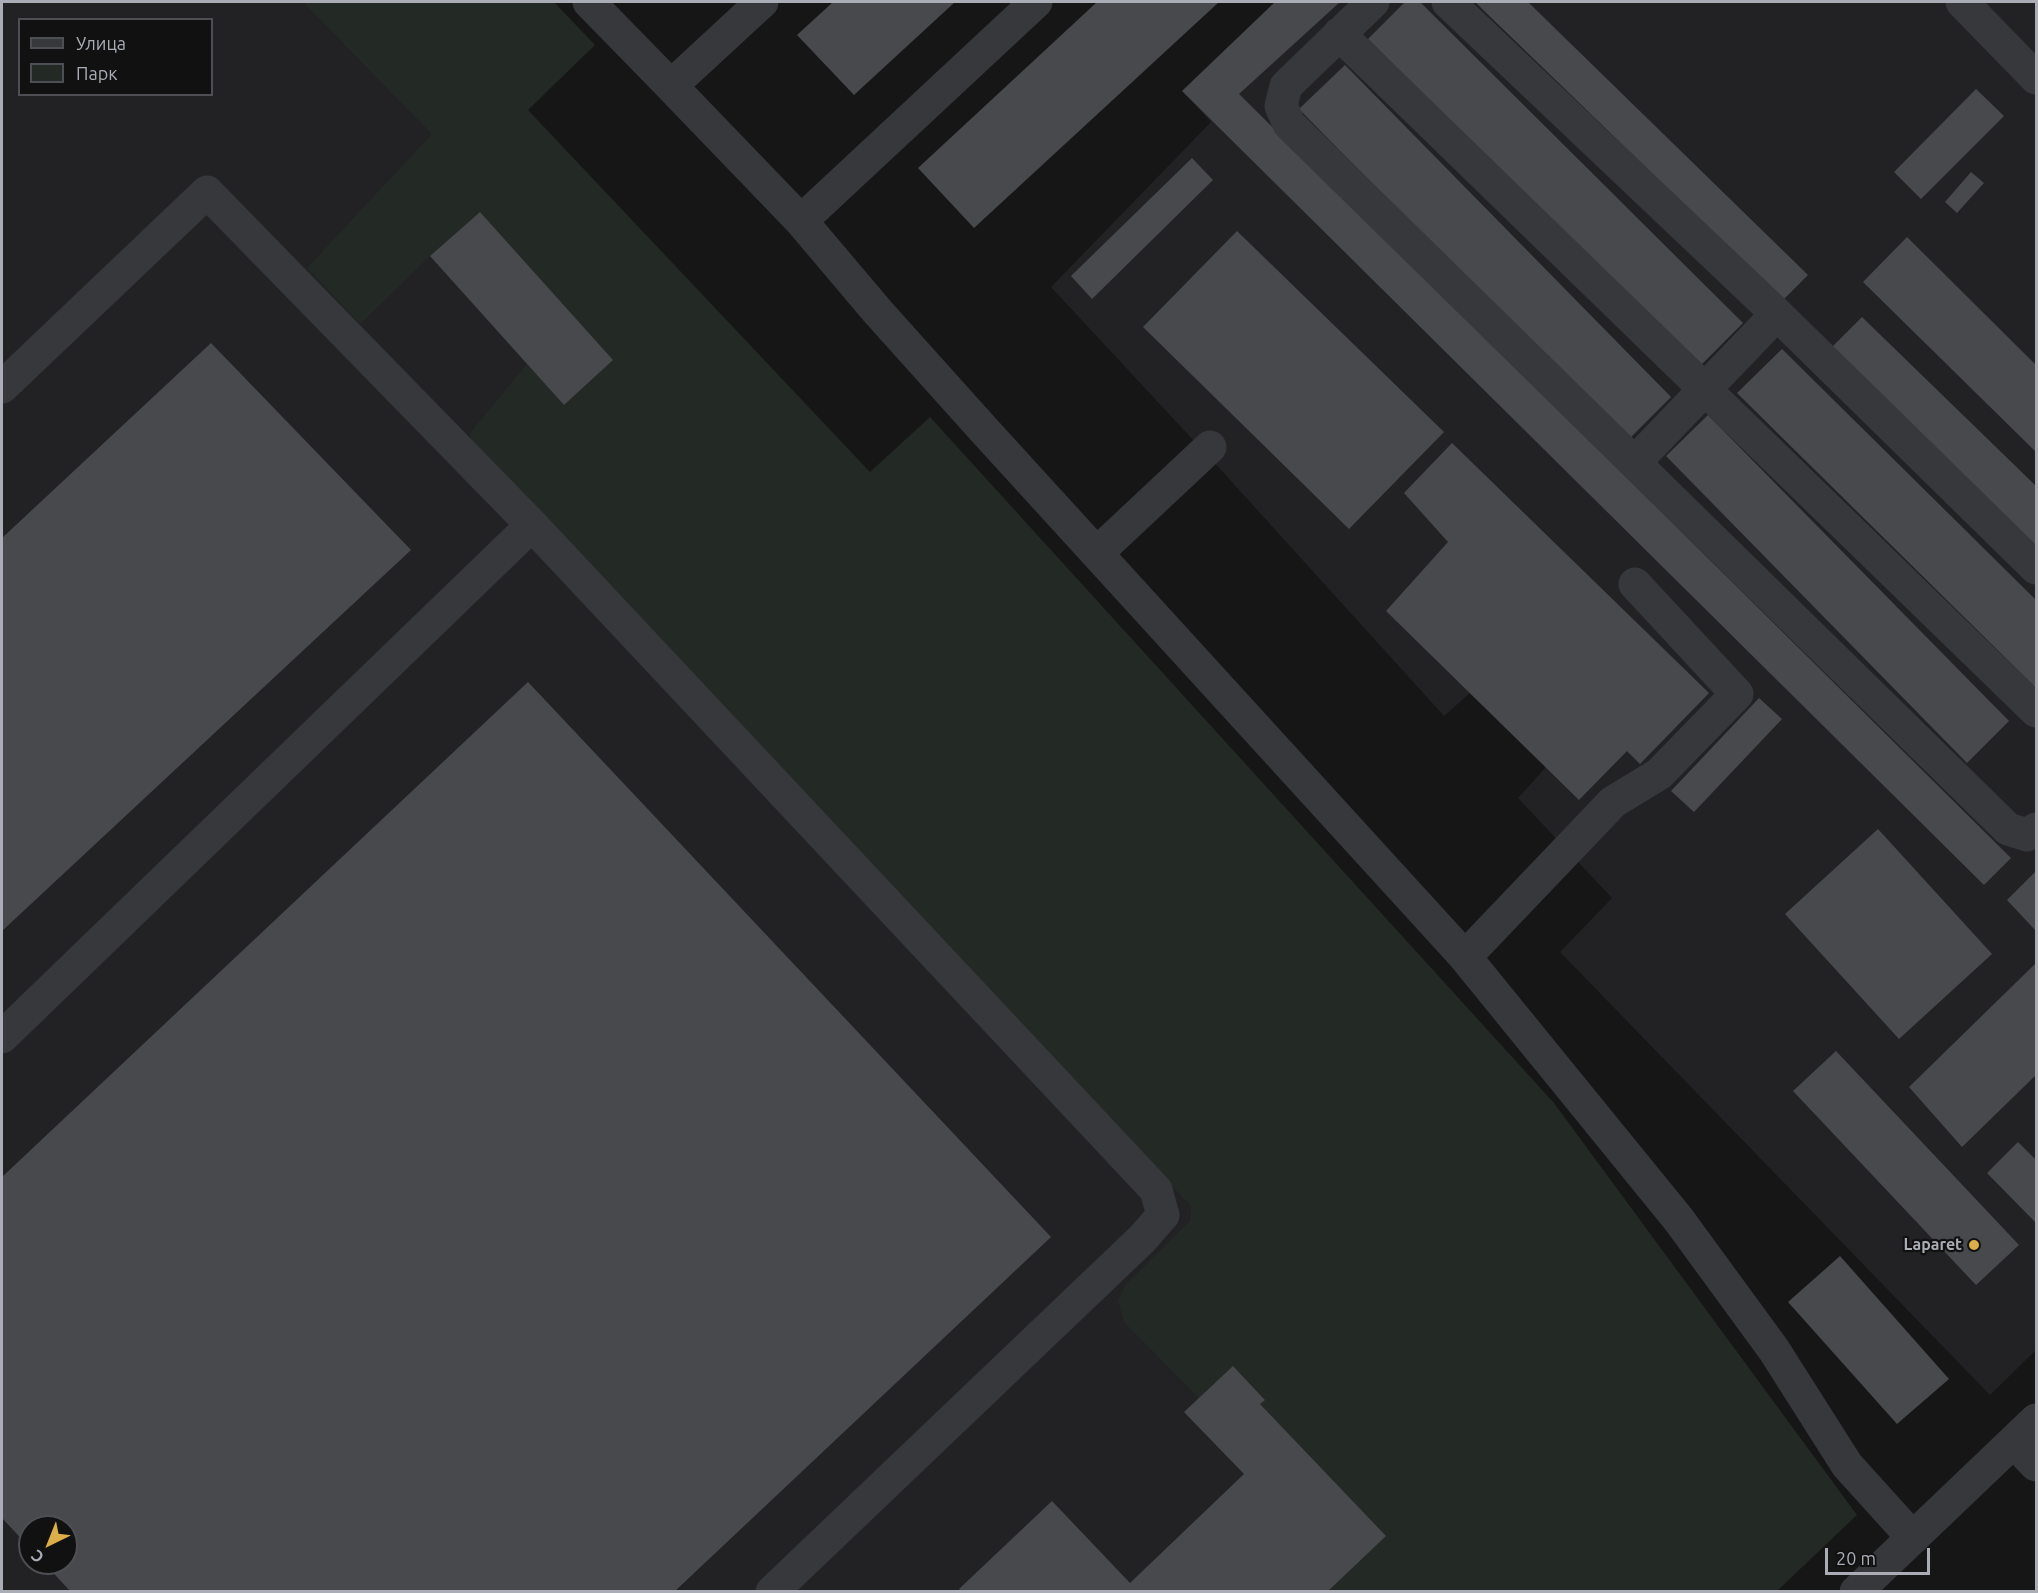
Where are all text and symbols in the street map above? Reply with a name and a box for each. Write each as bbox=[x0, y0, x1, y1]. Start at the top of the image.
legend bbox=[18, 18, 213, 96]
text: Улица bbox=[76, 33, 126, 53]
text: Парк bbox=[76, 63, 117, 83]
place label: Laparet bbox=[1904, 1235, 1962, 1255]
marker: Laparet bbox=[1967, 1238, 1981, 1252]
north arrow bbox=[18, 1515, 78, 1575]
scale bar bbox=[1828, 1536, 1933, 1574]
text: С bbox=[27, 1547, 47, 1567]
text: 20 m bbox=[1836, 1548, 1876, 1568]

